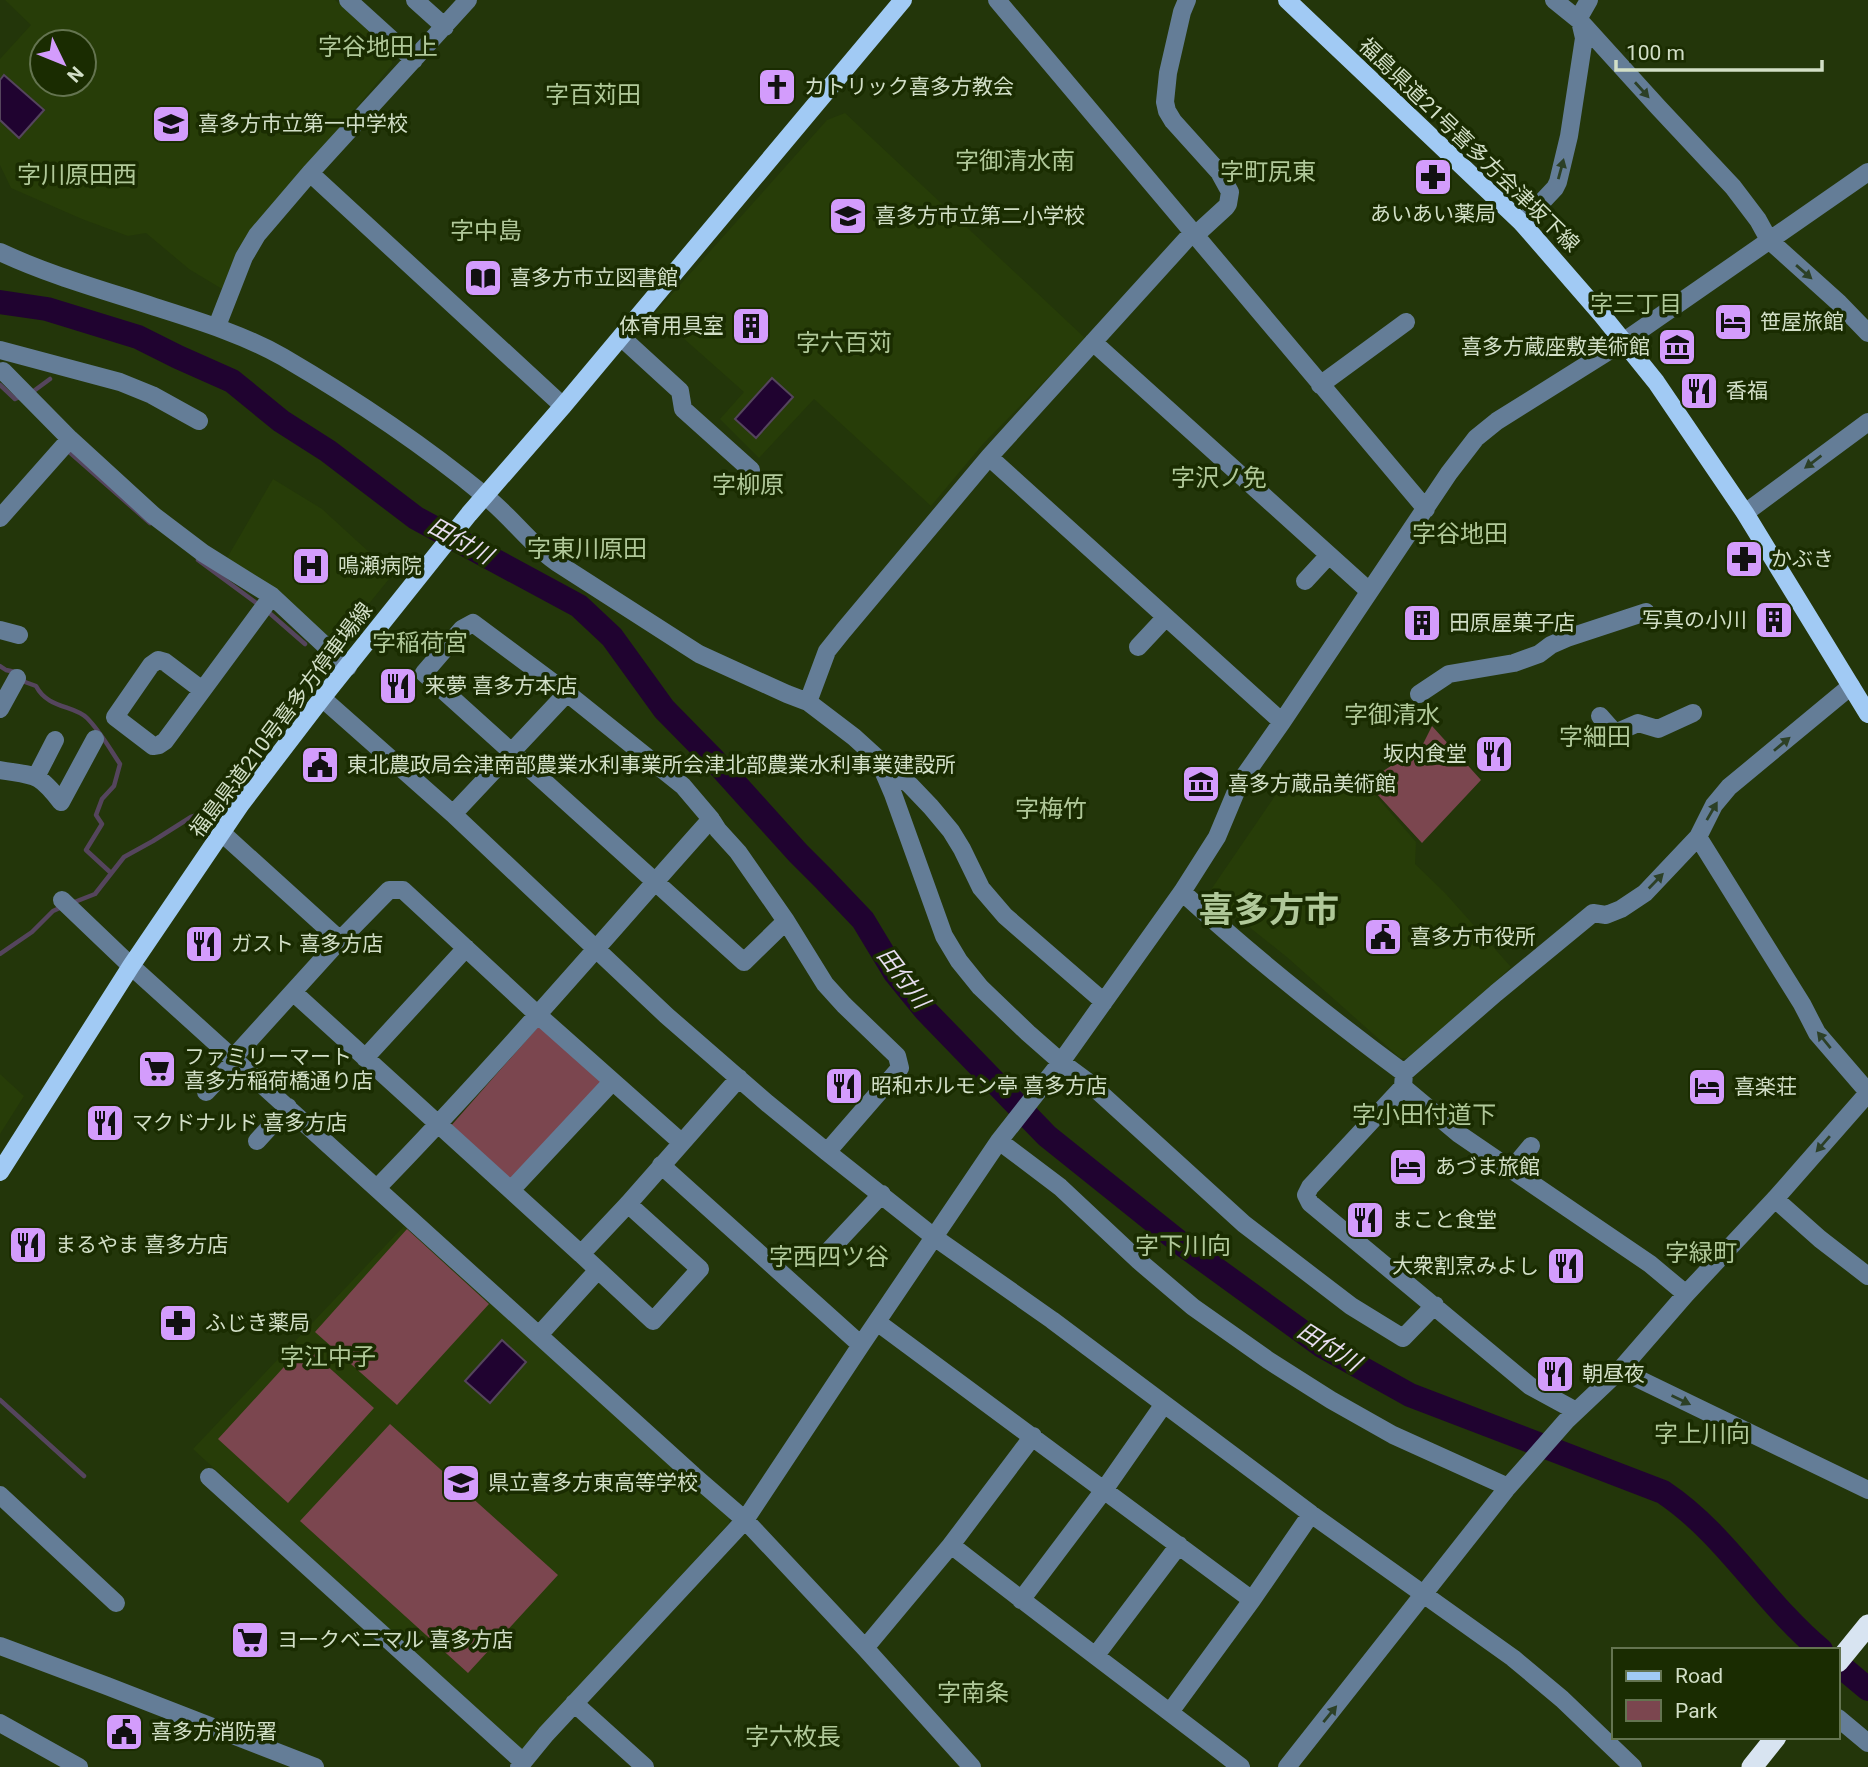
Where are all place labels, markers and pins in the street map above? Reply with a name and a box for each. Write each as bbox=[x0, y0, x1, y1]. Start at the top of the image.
church icon: カトリック喜多方教会 bbox=[756, 66, 798, 108]
place label: カトリック喜多方教会 bbox=[804, 75, 1014, 99]
school or university icon: 喜多方市立第一中学校 bbox=[150, 103, 192, 145]
place label: 喜多方市立第一中学校 bbox=[198, 112, 408, 136]
pharmacy icon: あいあい薬局 bbox=[1412, 156, 1454, 198]
school or university icon: 喜多方市立第二小学校 bbox=[827, 195, 869, 237]
place label: あいあい薬局 bbox=[1370, 202, 1496, 226]
place label: 喜多方市立第二小学校 bbox=[875, 204, 1085, 228]
library icon: 喜多方市立図書館 bbox=[462, 257, 504, 299]
place label: 喜多方市立図書館 bbox=[510, 266, 678, 290]
hotel icon: 笹屋旅館 bbox=[1712, 301, 1754, 343]
building icon: 体育用具室 bbox=[730, 305, 772, 347]
place label: 笹屋旅館 bbox=[1760, 310, 1844, 334]
place label: 体育用具室 bbox=[619, 314, 724, 338]
museum icon: 喜多方蔵座敷美術館 bbox=[1656, 326, 1698, 368]
place label: 喜多方蔵座敷美術館 bbox=[1461, 335, 1650, 359]
restaurant icon: 香福 bbox=[1678, 370, 1720, 412]
place label: 香福 bbox=[1726, 379, 1768, 403]
pharmacy icon: かぶき bbox=[1723, 538, 1765, 580]
hospital icon: 鳴瀬病院 bbox=[290, 545, 332, 587]
place label: かぶき bbox=[1771, 547, 1834, 571]
place label: 鳴瀬病院 bbox=[338, 554, 422, 578]
building icon: 写真の小川 bbox=[1753, 599, 1795, 641]
building icon: 田原屋菓子店 bbox=[1401, 602, 1443, 644]
place label: 写真の小川 bbox=[1642, 608, 1747, 632]
place label: 田原屋菓子店 bbox=[1449, 611, 1575, 635]
restaurant icon: 来夢 喜多方本店 bbox=[377, 665, 419, 707]
place label: 来夢 喜多方本店 bbox=[425, 674, 577, 698]
restaurant icon: 坂内食堂 bbox=[1473, 733, 1515, 775]
place label: 坂内食堂 bbox=[1383, 742, 1467, 766]
public building icon: 東北農政局会津南部農業水利事業所会津北部農業水利事業建設所 bbox=[299, 744, 341, 786]
place label: 東北農政局会津南部農業水利事業所会津北部農業水利事業建設所 bbox=[347, 753, 956, 777]
museum icon: 喜多方蔵品美術館 bbox=[1180, 763, 1222, 805]
place label: 喜多方蔵品美術館 bbox=[1228, 772, 1396, 796]
public building icon: 喜多方市役所 bbox=[1362, 916, 1404, 958]
restaurant icon: ガスト 喜多方店 bbox=[183, 923, 225, 965]
place label: 喜多方市役所 bbox=[1410, 925, 1536, 949]
place label: ガスト 喜多方店 bbox=[231, 932, 383, 956]
place label: ファミリーマート 喜多方稲荷橋通り店 bbox=[184, 1045, 373, 1093]
supermarket icon: ファミリーマート 喜多方稲荷橋通り店 bbox=[136, 1048, 178, 1090]
restaurant icon: 昭和ホルモン亭 喜多方店 bbox=[823, 1065, 865, 1107]
hotel icon: 喜楽荘 bbox=[1686, 1066, 1728, 1108]
place label: 昭和ホルモン亭 喜多方店 bbox=[871, 1074, 1107, 1098]
place label: 喜楽荘 bbox=[1734, 1075, 1797, 1099]
restaurant icon: マクドナルド 喜多方店 bbox=[84, 1102, 126, 1144]
place label: マクドナルド 喜多方店 bbox=[132, 1111, 347, 1135]
hotel icon: あづま旅館 bbox=[1387, 1146, 1429, 1188]
place label: あづま旅館 bbox=[1435, 1155, 1540, 1179]
restaurant icon: まこと食堂 bbox=[1344, 1199, 1386, 1241]
place label: まこと食堂 bbox=[1392, 1208, 1497, 1232]
restaurant icon: まるやま 喜多方店 bbox=[7, 1224, 49, 1266]
place label: まるやま 喜多方店 bbox=[55, 1233, 228, 1257]
restaurant icon: 大衆割烹みよし bbox=[1545, 1245, 1587, 1287]
place label: 大衆割烹みよし bbox=[1392, 1254, 1539, 1278]
pharmacy icon: ふじき薬局 bbox=[157, 1302, 199, 1344]
place label: ふじき薬局 bbox=[205, 1311, 310, 1335]
restaurant icon: 朝昼夜 bbox=[1534, 1353, 1576, 1395]
place label: 朝昼夜 bbox=[1582, 1362, 1645, 1386]
school or university icon: 県立喜多方東高等学校 bbox=[440, 1462, 482, 1504]
place label: 県立喜多方東高等学校 bbox=[488, 1471, 698, 1495]
supermarket icon: ヨークベニマル 喜多方店 bbox=[229, 1619, 271, 1661]
place label: ヨークベニマル 喜多方店 bbox=[277, 1628, 513, 1652]
public building icon: 喜多方消防署 bbox=[103, 1711, 145, 1753]
place label: 喜多方消防署 bbox=[151, 1720, 277, 1744]

